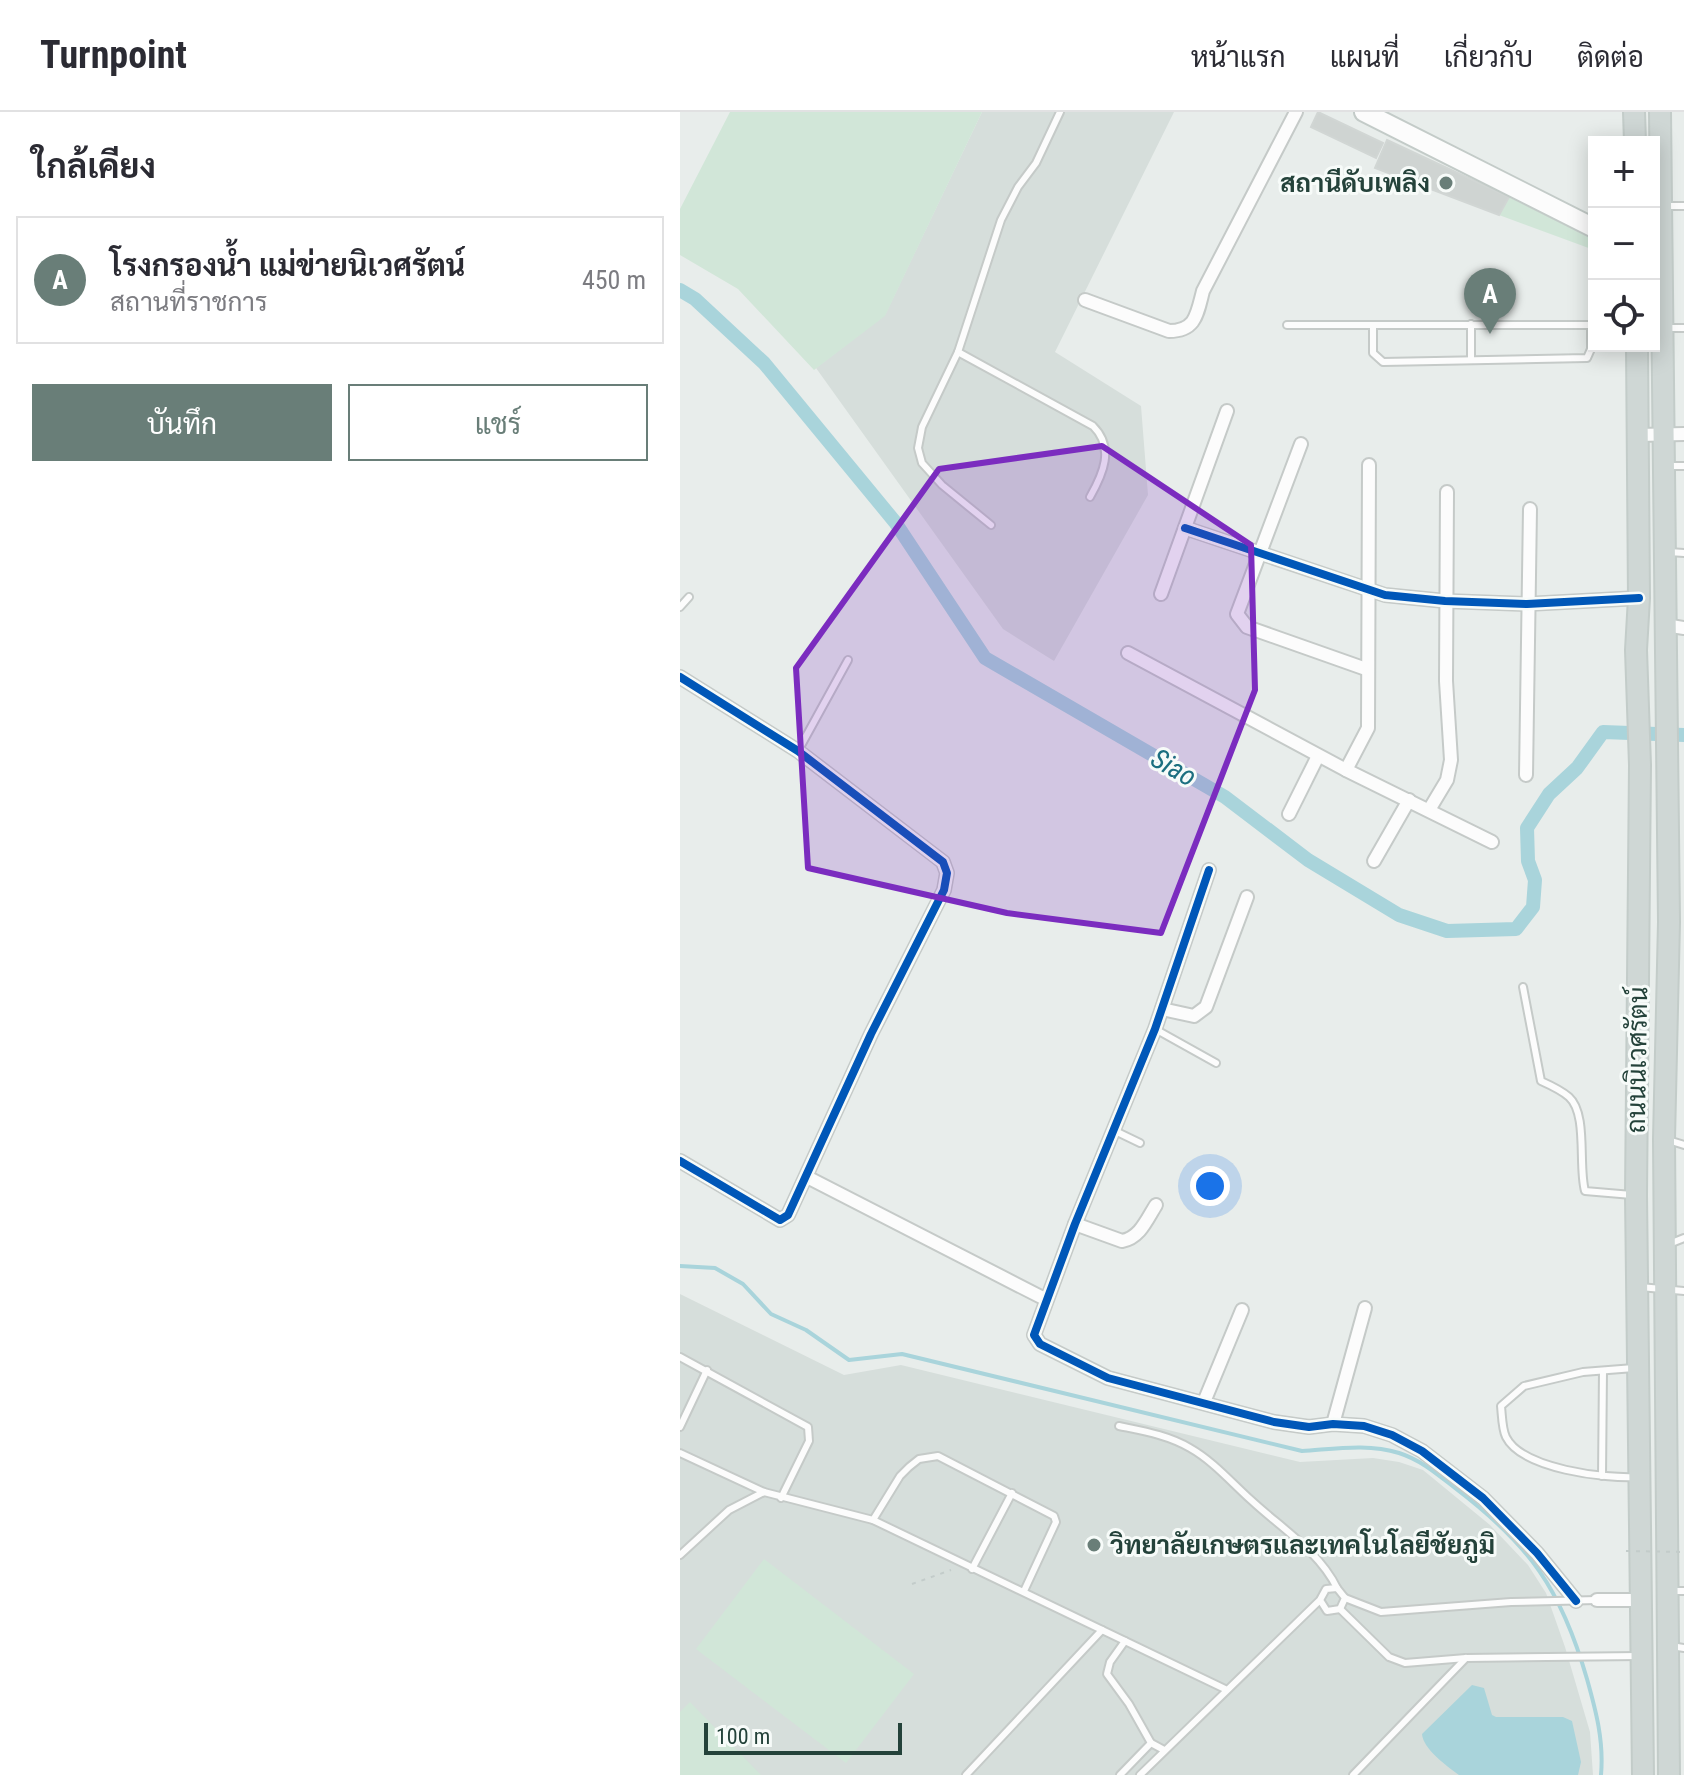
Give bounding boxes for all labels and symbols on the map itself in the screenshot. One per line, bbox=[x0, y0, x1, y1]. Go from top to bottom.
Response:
place label: สถานีดับเพลิง bbox=[1280, 168, 1430, 198]
marker: สถานีดับเพลิง bbox=[1437, 174, 1455, 192]
pin: A bbox=[1464, 268, 1516, 334]
water label: Siao bbox=[1145, 741, 1202, 793]
street label: ถนนนิเวศรัตน์ bbox=[1619, 986, 1653, 1134]
your location bbox=[1190, 1166, 1230, 1206]
place label: วิทยาลัยเกษตรและเทคโนโลยีชัยภูมิ bbox=[1109, 1528, 1495, 1563]
marker: วิทยาลัยเกษตรและเทคโนโลยีชัยภูมิ bbox=[1085, 1536, 1103, 1554]
scale bar bbox=[704, 1719, 902, 1755]

